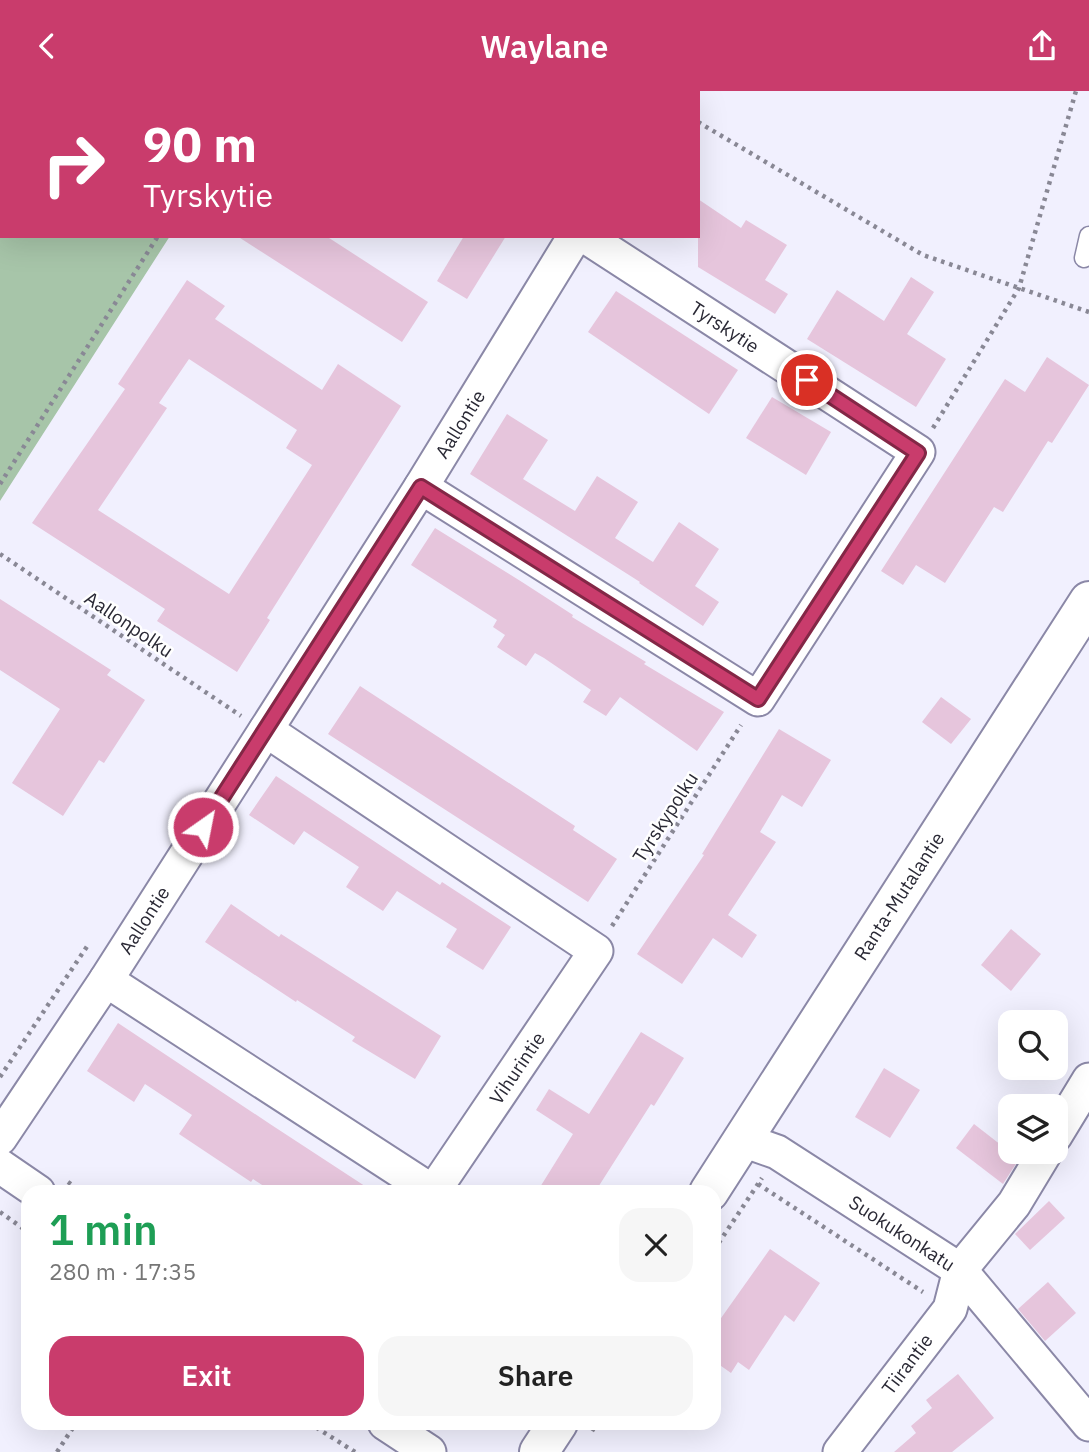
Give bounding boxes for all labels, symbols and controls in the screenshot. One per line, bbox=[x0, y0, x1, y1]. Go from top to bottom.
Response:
text: Waylane bbox=[481, 25, 608, 67]
icon: back bbox=[28, 27, 66, 65]
icon: share bbox=[1023, 27, 1061, 65]
text: 90 m bbox=[143, 112, 257, 175]
icon: right bbox=[28, 119, 119, 210]
text: Tyrskytie bbox=[143, 174, 273, 216]
street label: Tyrskytie bbox=[686, 296, 764, 358]
pin bbox=[777, 350, 837, 410]
icon: arrive bbox=[788, 361, 826, 399]
street label: Aallontie bbox=[430, 385, 490, 463]
street label: Aallonpolku bbox=[80, 586, 178, 662]
street label: Tyrskypolku bbox=[627, 767, 703, 867]
position arrow bbox=[166, 790, 240, 864]
street label: Ranta-Mutalantie bbox=[849, 827, 949, 965]
street label: Aallontie bbox=[113, 882, 175, 958]
map controls bbox=[998, 1010, 1068, 1164]
button: search bbox=[998, 1010, 1068, 1080]
street label: Vihurintie bbox=[484, 1027, 550, 1109]
button: layers bbox=[998, 1094, 1068, 1164]
street label: Suokukonkatu bbox=[844, 1190, 960, 1276]
text: 1 min bbox=[49, 1202, 158, 1257]
button: close bbox=[619, 1208, 693, 1282]
text: 280 m · 17:35 bbox=[49, 1256, 196, 1286]
street label: Tiirantie bbox=[876, 1329, 938, 1399]
button: Exit bbox=[49, 1336, 364, 1416]
button: Share bbox=[378, 1336, 693, 1416]

